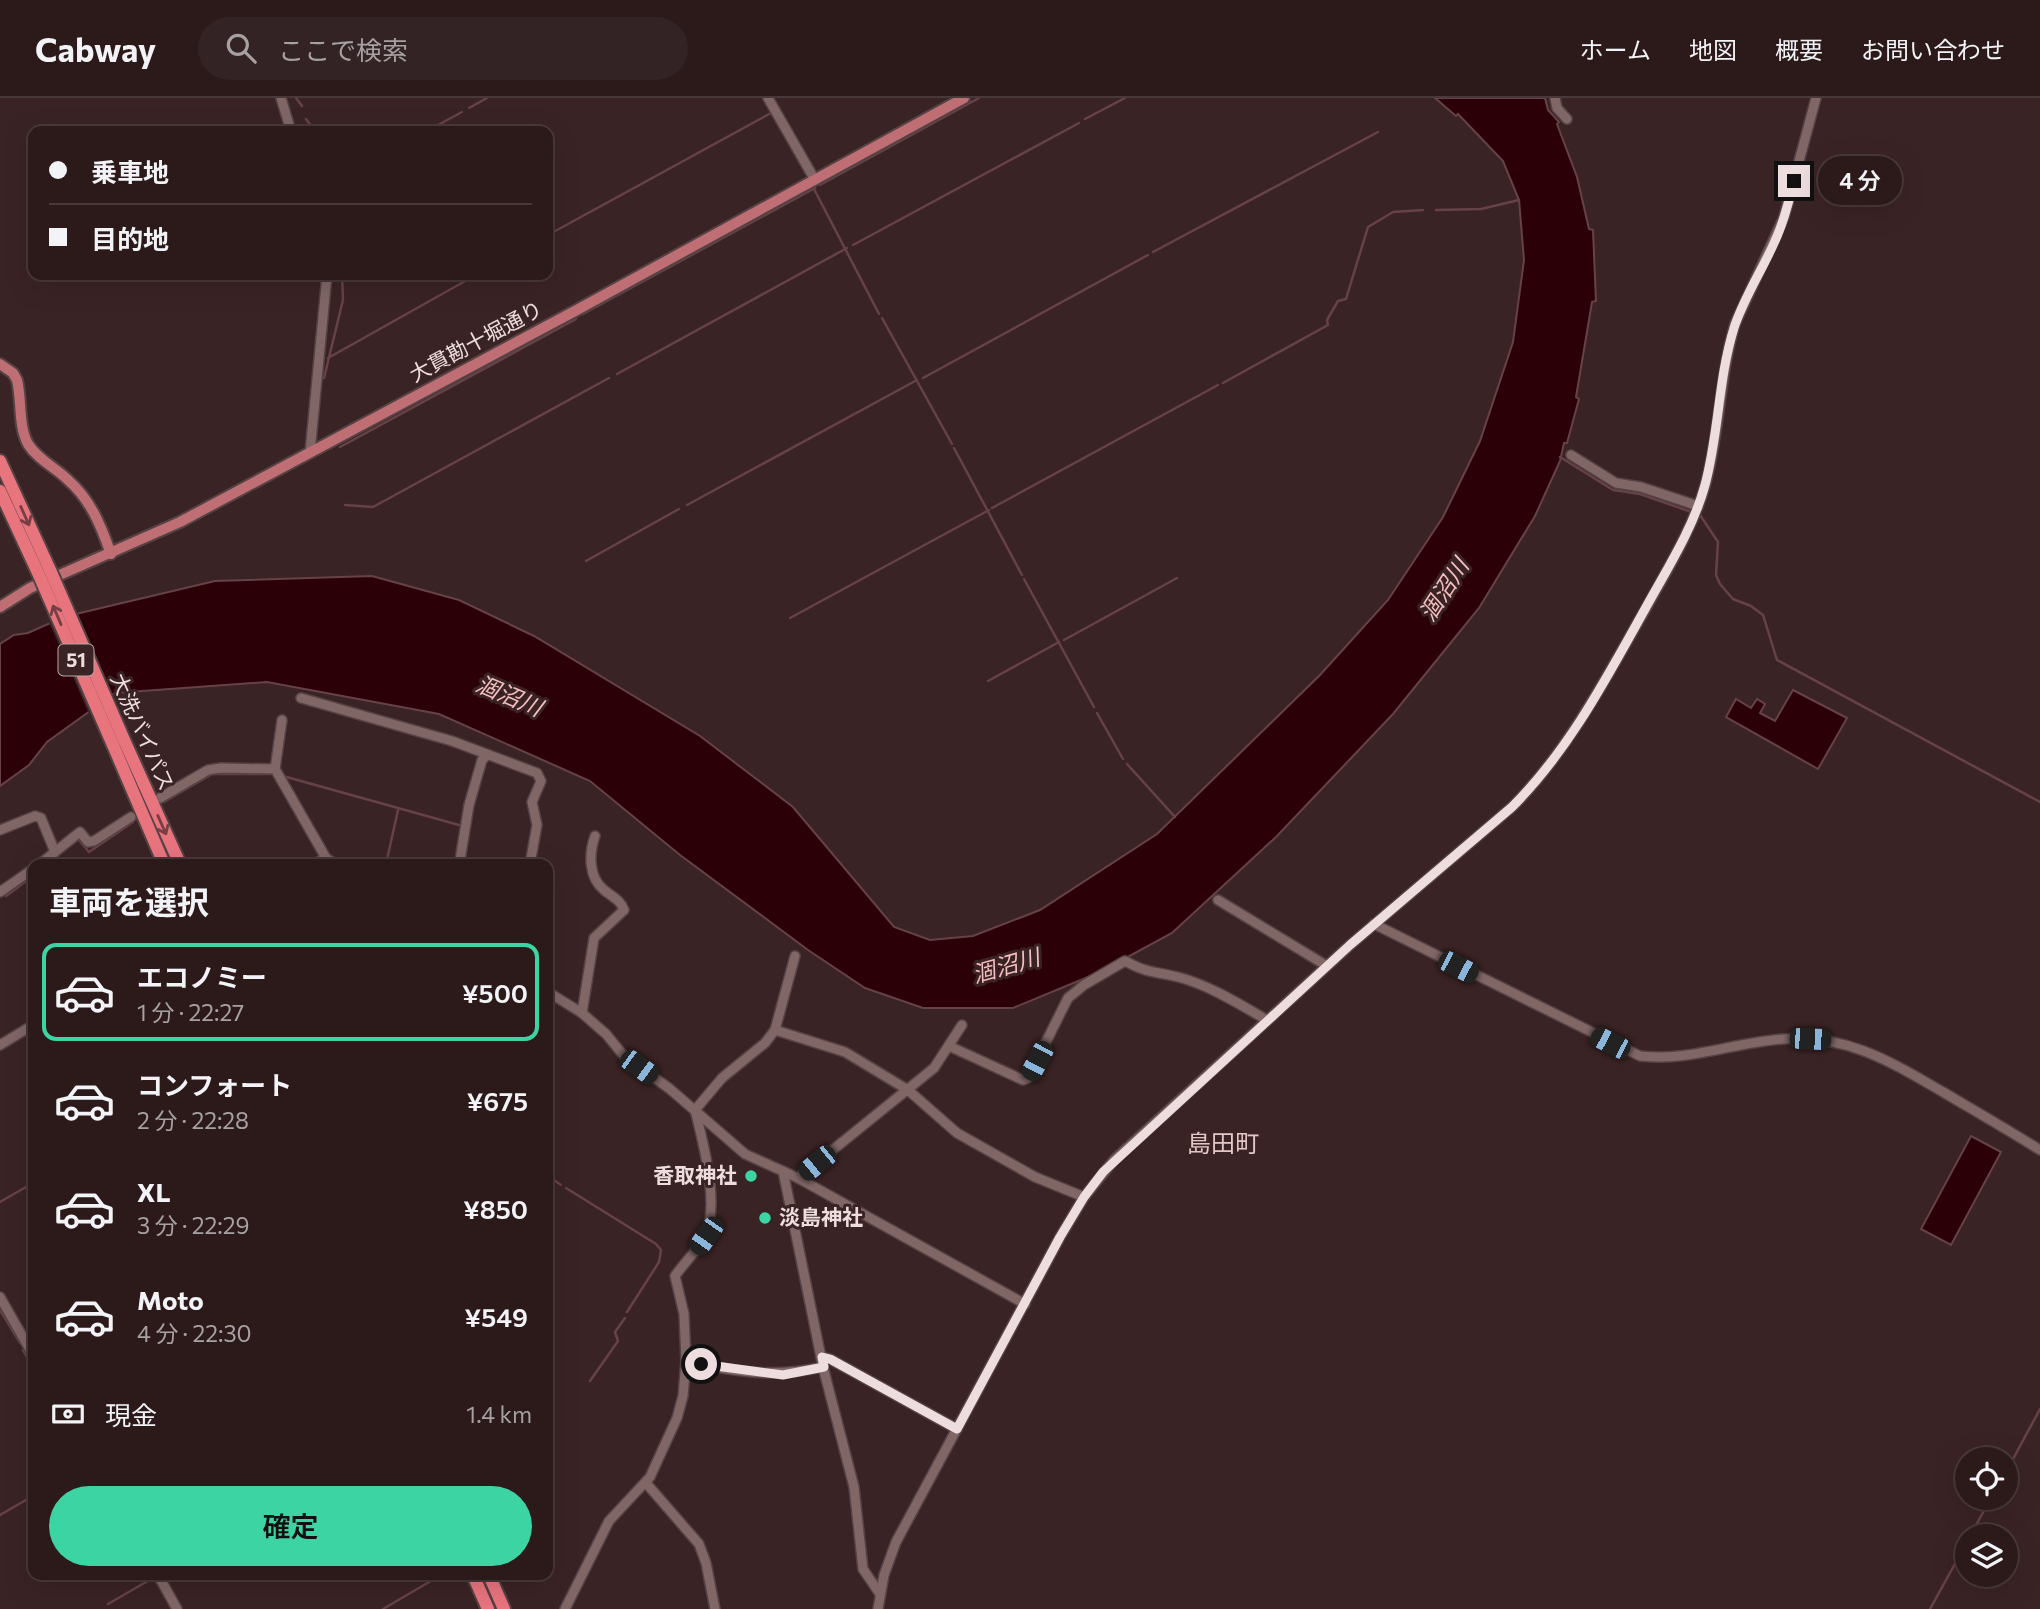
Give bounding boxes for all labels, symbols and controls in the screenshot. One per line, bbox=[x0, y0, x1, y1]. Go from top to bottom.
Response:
search box bbox=[198, 17, 688, 80]
text: Cabway bbox=[35, 28, 156, 69]
icon: search bbox=[222, 29, 260, 67]
text: ここで検索 bbox=[278, 34, 408, 65]
text: ホーム bbox=[1580, 35, 1651, 64]
text: 地図 bbox=[1689, 35, 1737, 64]
text: 概要 bbox=[1775, 35, 1823, 64]
text: お問い合わせ bbox=[1861, 35, 2005, 64]
text: 乗車地 bbox=[91, 156, 169, 187]
callout: 4 分 bbox=[1818, 156, 1902, 206]
route end bbox=[1778, 165, 1810, 197]
text: 4 分 bbox=[1839, 166, 1881, 194]
text: 目的地 bbox=[91, 223, 169, 254]
street label: 大貫勘十堀通り bbox=[405, 295, 546, 386]
one-way arrow bbox=[19, 504, 32, 526]
water label: 涸沼川 bbox=[1413, 550, 1475, 626]
one-way arrow bbox=[49, 605, 62, 626]
road number: 51 bbox=[58, 645, 94, 676]
street label: 大洗バイパス bbox=[106, 669, 180, 794]
water label: 涸沼川 bbox=[472, 669, 549, 723]
one-way arrow bbox=[156, 813, 169, 835]
text: 車両を選択 bbox=[49, 881, 209, 921]
water label: 涸沼川 bbox=[969, 941, 1046, 988]
car bbox=[1435, 948, 1482, 986]
icon: car bbox=[53, 961, 116, 1024]
text: エコノミー bbox=[137, 961, 267, 992]
text: ¥500 bbox=[462, 977, 528, 1008]
text: 1 分 · 22:27 bbox=[137, 998, 244, 1026]
car bbox=[1587, 1024, 1634, 1062]
car bbox=[1789, 1028, 1832, 1050]
car bbox=[1018, 1038, 1057, 1084]
car bbox=[616, 1046, 663, 1088]
icon: car bbox=[53, 1069, 116, 1132]
text: コンフォート bbox=[137, 1069, 292, 1100]
text: ¥675 bbox=[467, 1085, 528, 1116]
text: 2 分 · 22:28 bbox=[137, 1106, 249, 1134]
district label: 島田町 bbox=[1187, 1128, 1259, 1157]
car bbox=[795, 1142, 840, 1184]
place label: 香取神社 bbox=[653, 1162, 737, 1187]
marker: 香取神社 bbox=[743, 1168, 759, 1184]
text: XL bbox=[137, 1176, 171, 1207]
icon: car bbox=[53, 1177, 116, 1240]
text: ¥850 bbox=[463, 1193, 528, 1224]
place label: 淡島神社 bbox=[779, 1204, 863, 1229]
marker: 淡島神社 bbox=[757, 1210, 773, 1226]
text: 3 分 · 22:29 bbox=[137, 1211, 249, 1239]
car bbox=[686, 1213, 727, 1259]
text: Moto bbox=[137, 1284, 204, 1315]
icon: car bbox=[53, 1285, 116, 1348]
text: ¥549 bbox=[464, 1301, 528, 1332]
text: 4 分 · 22:30 bbox=[137, 1319, 252, 1347]
route start bbox=[685, 1348, 717, 1380]
icon: cash bbox=[49, 1395, 87, 1433]
text: 現金 bbox=[105, 1399, 157, 1430]
text: 1.4 km bbox=[466, 1400, 532, 1428]
map controls bbox=[1955, 1447, 2018, 1587]
button: locate bbox=[1955, 1447, 2018, 1510]
button: 確定 bbox=[49, 1486, 532, 1566]
button: layers bbox=[1955, 1524, 2018, 1587]

